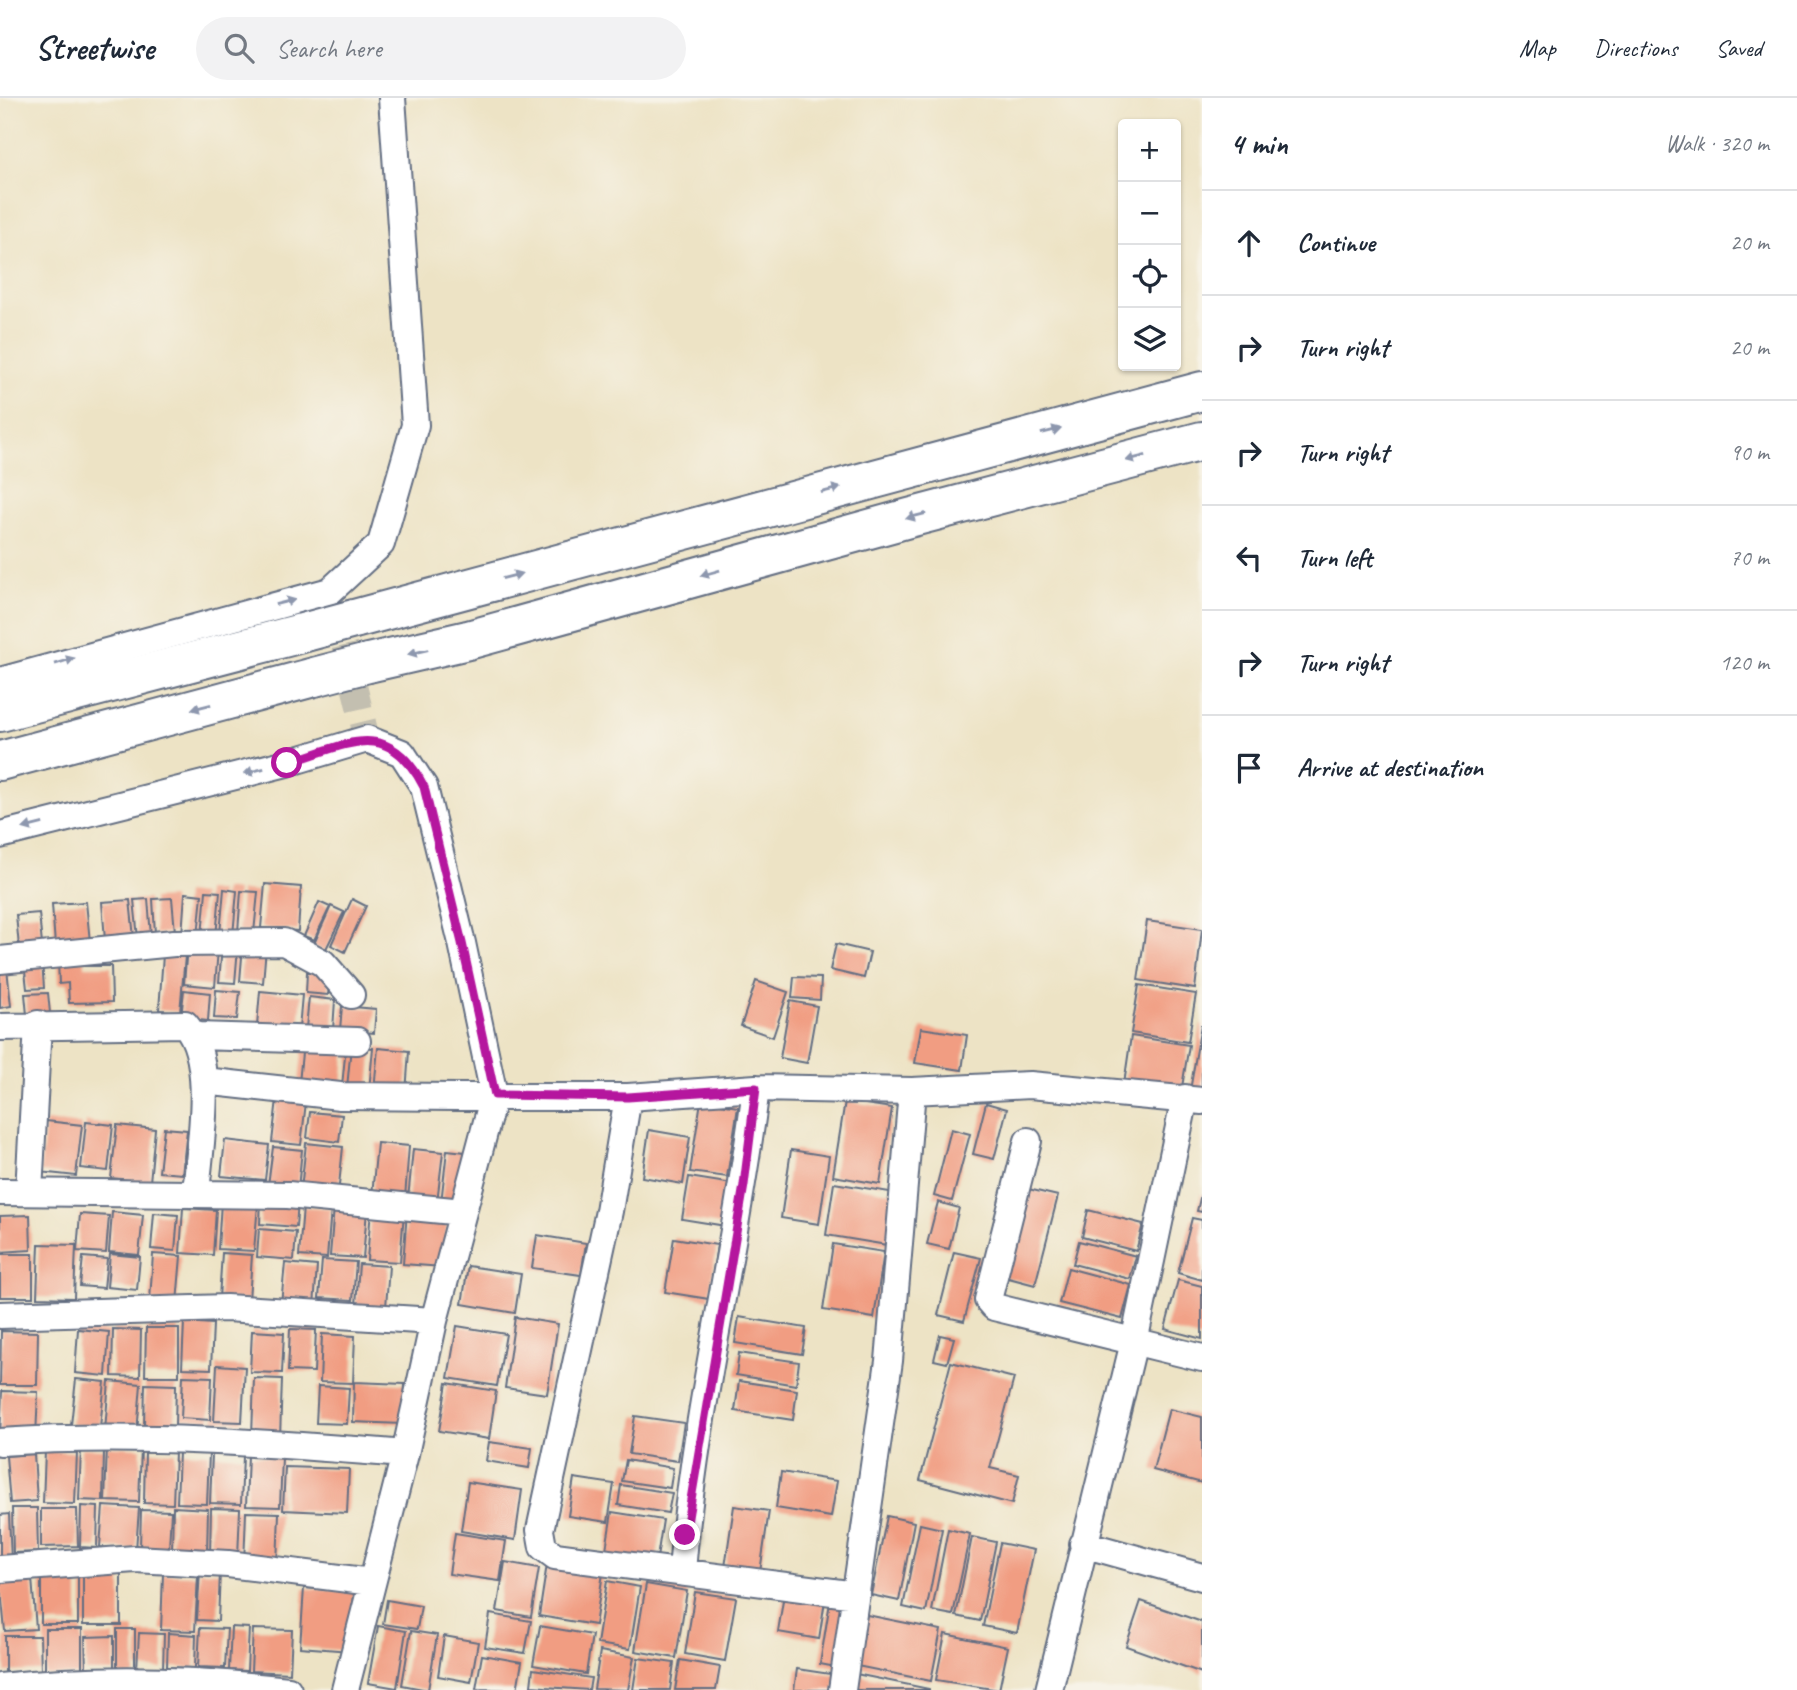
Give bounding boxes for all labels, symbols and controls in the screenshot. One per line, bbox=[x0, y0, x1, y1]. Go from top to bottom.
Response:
search box bbox=[196, 17, 686, 80]
text: Streetwise bbox=[35, 27, 154, 69]
icon: search bbox=[220, 29, 258, 67]
text: Search here bbox=[276, 32, 382, 65]
text: Map bbox=[1519, 33, 1556, 63]
text: Directions bbox=[1594, 33, 1677, 63]
text: Saved bbox=[1715, 33, 1762, 63]
map controls bbox=[1118, 119, 1181, 371]
button: + bbox=[1118, 119, 1181, 182]
text: 4 min bbox=[1230, 125, 1287, 163]
text: Walk · 320 m bbox=[1665, 129, 1769, 158]
button: − bbox=[1118, 182, 1181, 245]
icon: ahead bbox=[1230, 224, 1268, 262]
text: Continue bbox=[1297, 226, 1375, 259]
text: 20 m bbox=[1730, 228, 1769, 257]
button: locate bbox=[1118, 245, 1181, 308]
button: layers bbox=[1118, 308, 1181, 371]
icon: right bbox=[1230, 329, 1268, 367]
text: Turn right bbox=[1297, 331, 1388, 364]
text: 20 m bbox=[1730, 333, 1769, 362]
one-way arrow bbox=[1041, 426, 1062, 436]
icon: right bbox=[1230, 434, 1268, 472]
text: Turn right bbox=[1297, 436, 1388, 469]
text: 90 m bbox=[1730, 438, 1769, 467]
one-way arrow bbox=[1125, 453, 1147, 464]
one-way arrow bbox=[820, 484, 842, 495]
one-way arrow bbox=[905, 511, 927, 522]
icon: left bbox=[1230, 539, 1268, 577]
text: Turn left bbox=[1297, 541, 1372, 574]
text: 70 m bbox=[1730, 543, 1769, 572]
one-way arrow bbox=[699, 568, 721, 579]
one-way arrow bbox=[502, 571, 523, 581]
one-way arrow bbox=[275, 597, 296, 607]
icon: right bbox=[1230, 644, 1268, 682]
text: Turn right bbox=[1297, 646, 1388, 679]
one-way arrow bbox=[407, 647, 429, 658]
text: 120 m bbox=[1720, 648, 1769, 677]
one-way arrow bbox=[55, 656, 76, 666]
one-way arrow bbox=[190, 702, 212, 713]
route start bbox=[271, 747, 302, 778]
icon: arrive bbox=[1230, 749, 1268, 787]
text: Arrive at destination bbox=[1297, 751, 1483, 784]
one-way arrow bbox=[243, 766, 265, 777]
one-way arrow bbox=[22, 821, 44, 832]
route end bbox=[669, 1519, 700, 1550]

